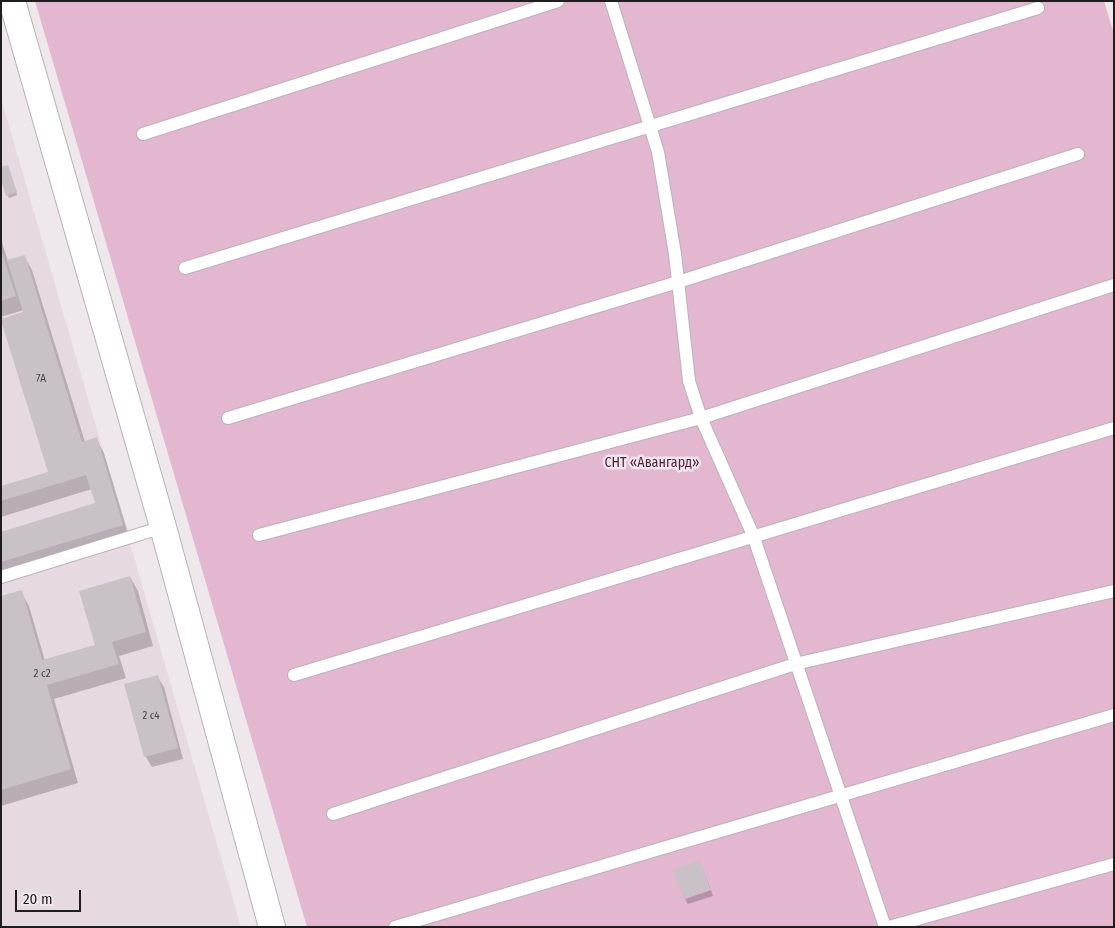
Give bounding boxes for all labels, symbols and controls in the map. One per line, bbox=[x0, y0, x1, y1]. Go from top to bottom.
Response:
house number: 7А bbox=[36, 372, 46, 386]
park label: СНТ «Авангард» bbox=[604, 455, 700, 471]
house number: 2 с2 bbox=[34, 667, 50, 681]
house number: 2 с4 bbox=[142, 709, 160, 723]
scale bar bbox=[18, 880, 84, 912]
text: 20 m bbox=[23, 890, 53, 908]

